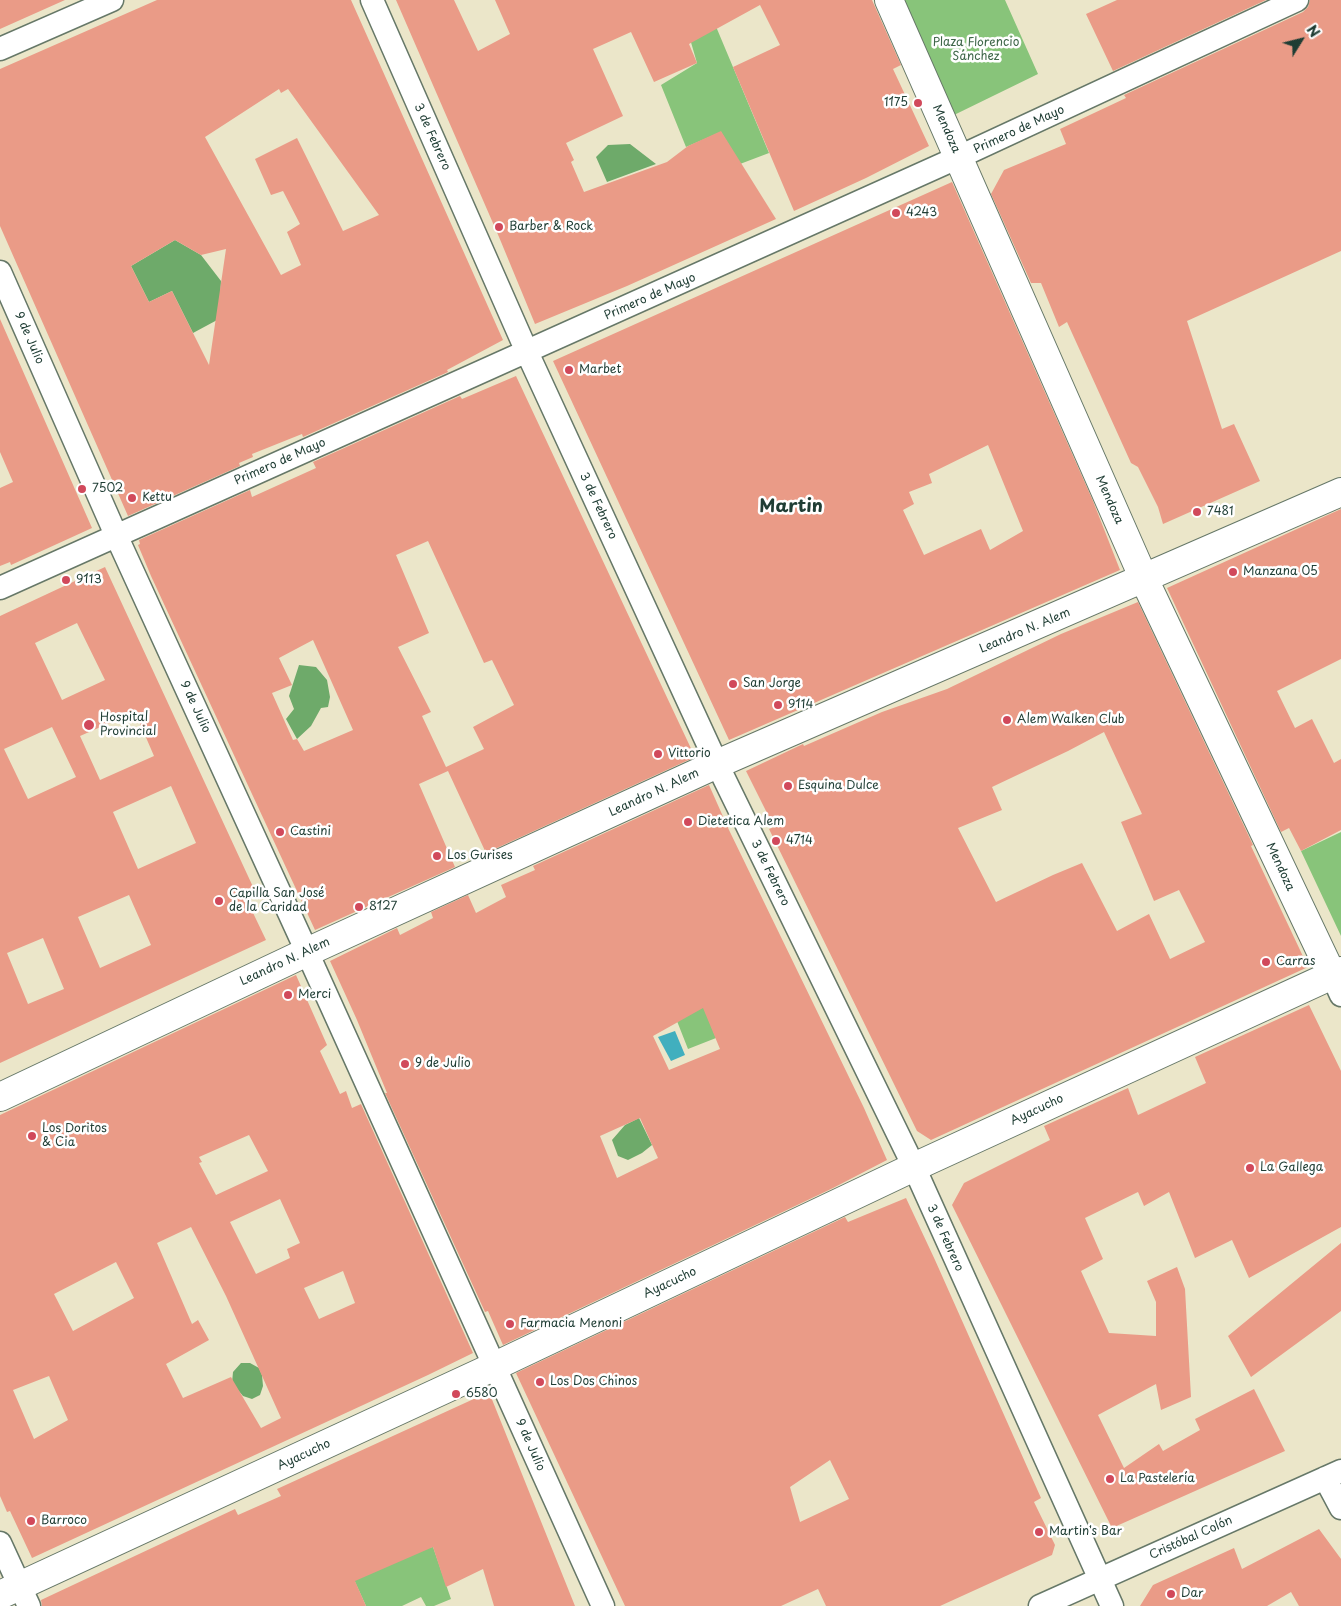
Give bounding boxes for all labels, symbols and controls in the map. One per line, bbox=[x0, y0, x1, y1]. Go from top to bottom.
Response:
north arrow bbox=[1276, 15, 1326, 65]
text: N bbox=[1302, 20, 1325, 42]
park label: Plaza Florencio Sánchez bbox=[933, 36, 1019, 64]
place label: 1175 bbox=[884, 96, 908, 110]
marker: 1175 bbox=[912, 97, 924, 109]
street label: 3 de Febrero bbox=[411, 101, 453, 173]
street label: Mendoza bbox=[929, 102, 963, 156]
street label: Primero de Mayo bbox=[971, 103, 1067, 157]
place label: 4243 bbox=[906, 206, 937, 220]
marker: 4243 bbox=[890, 207, 902, 219]
place label: Barber & Rock bbox=[509, 220, 593, 234]
marker: Barber & Rock bbox=[493, 221, 505, 233]
street label: Primero de Mayo bbox=[602, 270, 698, 324]
street label: 9 de Julio bbox=[11, 310, 47, 366]
place label: Marbet bbox=[579, 363, 621, 377]
marker: Marbet bbox=[563, 364, 575, 376]
street label: Primero de Mayo bbox=[232, 435, 328, 489]
street label: 3 de Febrero bbox=[576, 470, 620, 542]
street label: Mendoza bbox=[1092, 473, 1126, 527]
place label: 7502 bbox=[92, 482, 123, 496]
marker: 7502 bbox=[76, 483, 88, 495]
place label: Kettu bbox=[142, 491, 172, 505]
marker: Kettu bbox=[126, 492, 138, 504]
district label: Martin bbox=[759, 496, 823, 518]
place label: 7481 bbox=[1207, 505, 1233, 519]
marker: 7481 bbox=[1191, 506, 1203, 518]
place label: Manzana 05 bbox=[1243, 565, 1318, 579]
marker: Manzana 05 bbox=[1227, 566, 1239, 578]
place label: 9113 bbox=[76, 573, 102, 587]
marker: 9113 bbox=[60, 574, 72, 586]
street label: Leandro N. Alem bbox=[977, 605, 1073, 657]
place label: San Jorge bbox=[743, 677, 801, 691]
marker: San Jorge bbox=[727, 678, 739, 690]
street label: 9 de Julio bbox=[177, 679, 213, 735]
place label: 9114 bbox=[788, 698, 813, 712]
marker: 9114 bbox=[772, 699, 784, 711]
place label: Hospital Provincial bbox=[100, 711, 156, 739]
place label: Alem Walken Club bbox=[1017, 713, 1124, 727]
marker: Alem Walken Club bbox=[1001, 714, 1013, 726]
marker: Hospital Provincial bbox=[82, 718, 96, 732]
place label: Vittorio bbox=[668, 747, 711, 761]
marker: Vittorio bbox=[652, 748, 664, 760]
street label: Leandro N. Alem bbox=[607, 766, 701, 820]
place label: Esquina Dulce bbox=[798, 779, 879, 793]
marker: Esquina Dulce bbox=[782, 780, 794, 792]
place label: Dietetica Alem bbox=[698, 815, 784, 829]
marker: Dietetica Alem bbox=[682, 816, 694, 828]
place label: Castini bbox=[290, 825, 331, 839]
marker: Castini bbox=[274, 826, 286, 838]
place label: 4714 bbox=[786, 834, 813, 848]
marker: 4714 bbox=[770, 835, 782, 847]
street label: 3 de Febrero bbox=[748, 838, 792, 908]
street label: Mendoza bbox=[1263, 841, 1297, 893]
place label: Los Gurises bbox=[447, 849, 513, 863]
marker: Los Gurises bbox=[431, 850, 443, 862]
place label: Capilla San José de la Caridad bbox=[229, 887, 324, 915]
marker: Capilla San José de la Caridad bbox=[213, 895, 225, 907]
place label: 8127 bbox=[369, 900, 397, 914]
marker: 8127 bbox=[353, 901, 365, 913]
street label: Leandro N. Alem bbox=[238, 935, 332, 989]
place label: Carras bbox=[1276, 955, 1315, 969]
marker: Carras bbox=[1260, 956, 1272, 968]
place label: Merci bbox=[298, 988, 331, 1002]
marker: Merci bbox=[282, 989, 294, 1001]
place label: 9 de Julio bbox=[415, 1057, 471, 1071]
marker: 9 de Julio bbox=[399, 1058, 411, 1070]
street label: Ayacucho bbox=[1008, 1091, 1066, 1129]
place label: Los Doritos & Cia bbox=[42, 1122, 107, 1150]
marker: Los Doritos & Cia bbox=[26, 1130, 38, 1142]
place label: La Gallega bbox=[1260, 1161, 1323, 1175]
marker: La Gallega bbox=[1244, 1162, 1256, 1174]
street label: 3 de Febrero bbox=[924, 1202, 966, 1274]
street label: Ayacucho bbox=[641, 1264, 699, 1302]
place label: Farmacia Menoni bbox=[520, 1317, 622, 1331]
marker: Farmacia Menoni bbox=[504, 1318, 516, 1330]
place label: Los Dos Chinos bbox=[550, 1375, 637, 1389]
marker: Los Dos Chinos bbox=[534, 1376, 546, 1388]
place label: 6580 bbox=[466, 1387, 498, 1401]
marker: 6580 bbox=[450, 1388, 462, 1400]
street label: 9 de Julio bbox=[512, 1417, 548, 1473]
street label: Ayacucho bbox=[275, 1436, 333, 1474]
place label: La Pastelería bbox=[1120, 1472, 1195, 1486]
marker: La Pastelería bbox=[1104, 1473, 1116, 1485]
street label: Cristóbal Colón bbox=[1147, 1513, 1235, 1563]
place label: Barroco bbox=[41, 1514, 87, 1528]
marker: Barroco bbox=[25, 1515, 37, 1527]
place label: Martin's Bar bbox=[1049, 1525, 1122, 1539]
marker: Martin's Bar bbox=[1033, 1526, 1045, 1538]
place label: Dar bbox=[1181, 1587, 1203, 1601]
marker: Dar bbox=[1165, 1588, 1177, 1600]

